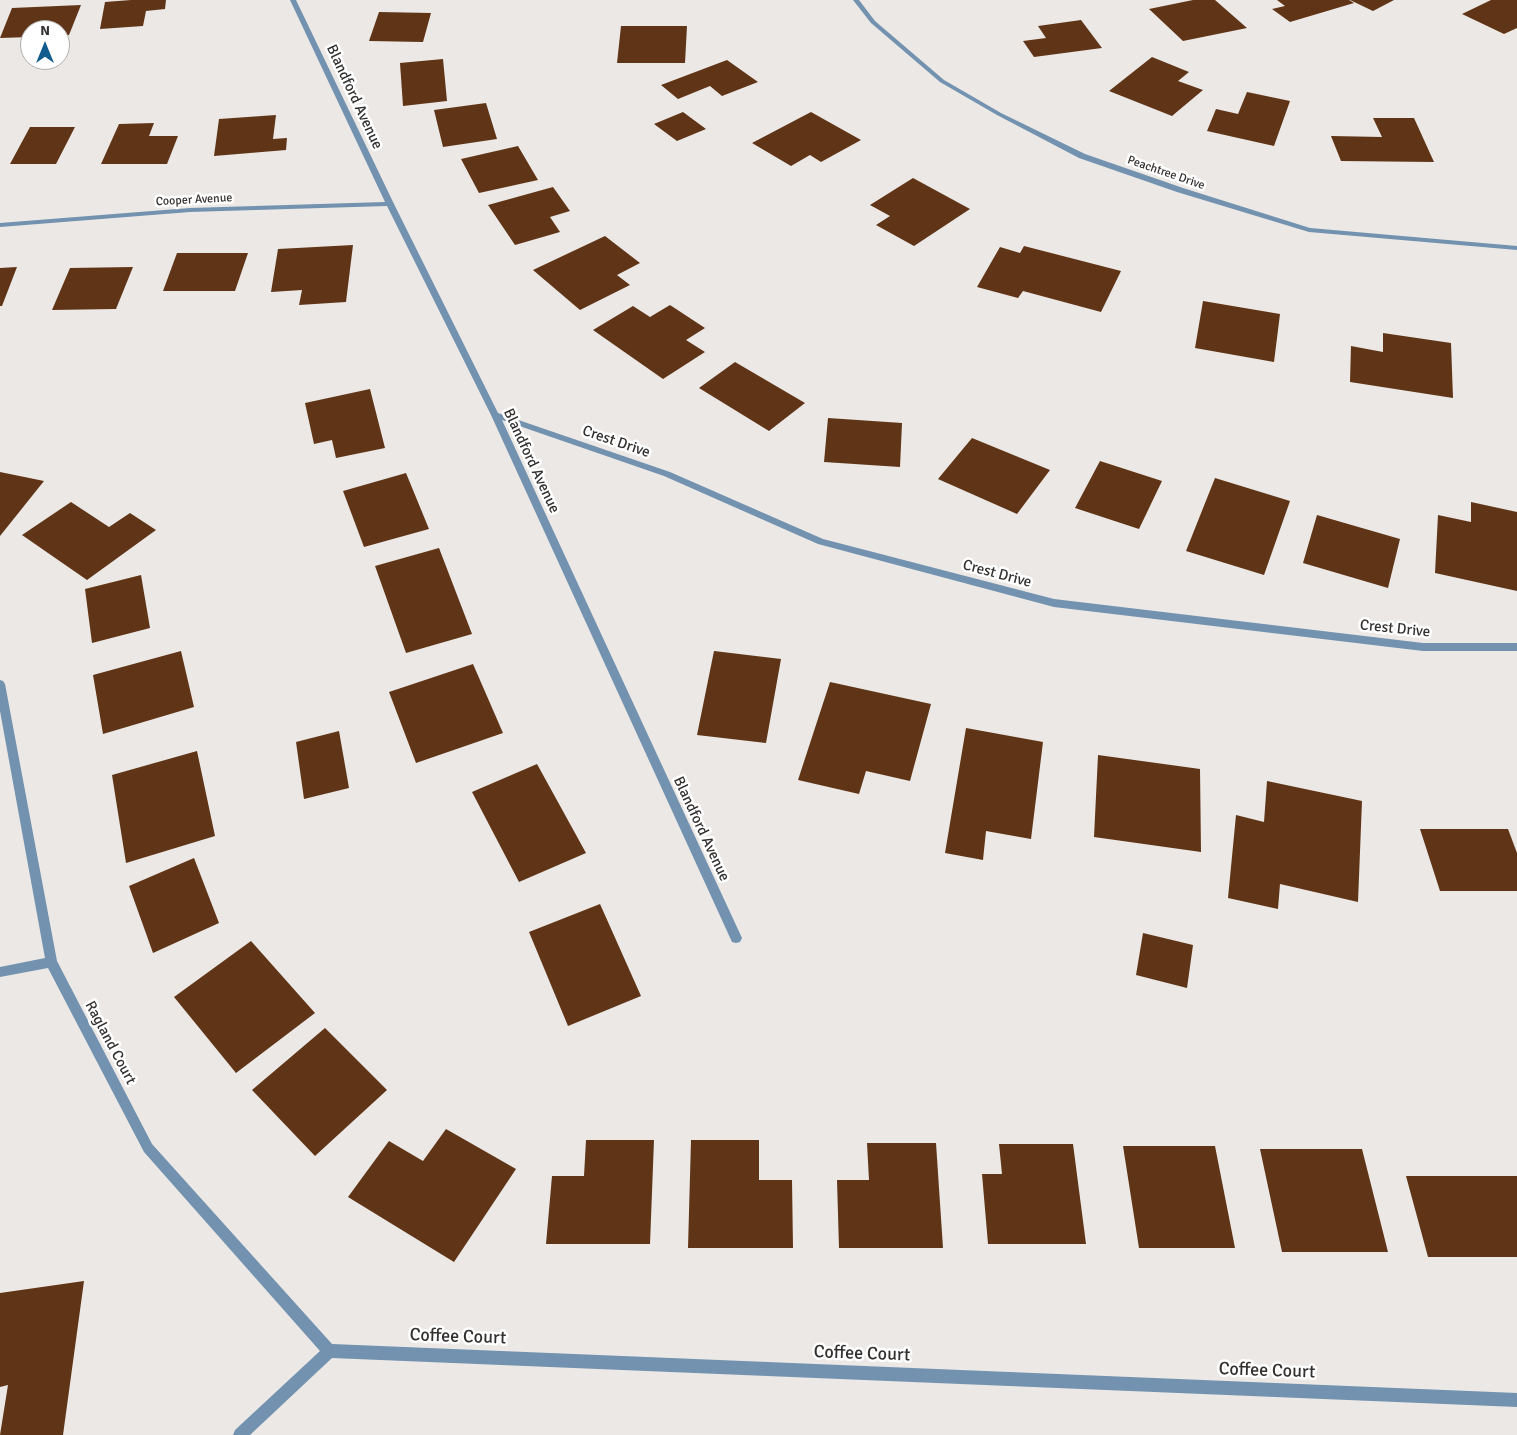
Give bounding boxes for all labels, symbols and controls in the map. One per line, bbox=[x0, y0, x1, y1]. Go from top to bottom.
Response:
north arrow bbox=[20, 20, 70, 70]
text: N bbox=[40, 22, 50, 39]
street label: Blandford Avenue bbox=[322, 42, 386, 152]
street label: Peachtree Drive bbox=[1126, 153, 1206, 193]
street label: Cooper Avenue bbox=[155, 191, 233, 209]
street label: Blandford Avenue bbox=[499, 406, 563, 516]
street label: Crest Drive bbox=[580, 422, 652, 462]
street label: Crest Drive bbox=[961, 556, 1033, 592]
street label: Crest Drive bbox=[1359, 616, 1431, 642]
street label: Blandford Avenue bbox=[669, 774, 733, 884]
street label: Ragland Court bbox=[80, 998, 140, 1088]
street label: Coffee Court bbox=[409, 1325, 507, 1349]
street label: Coffee Court bbox=[813, 1342, 911, 1366]
street label: Coffee Court bbox=[1218, 1359, 1316, 1383]

